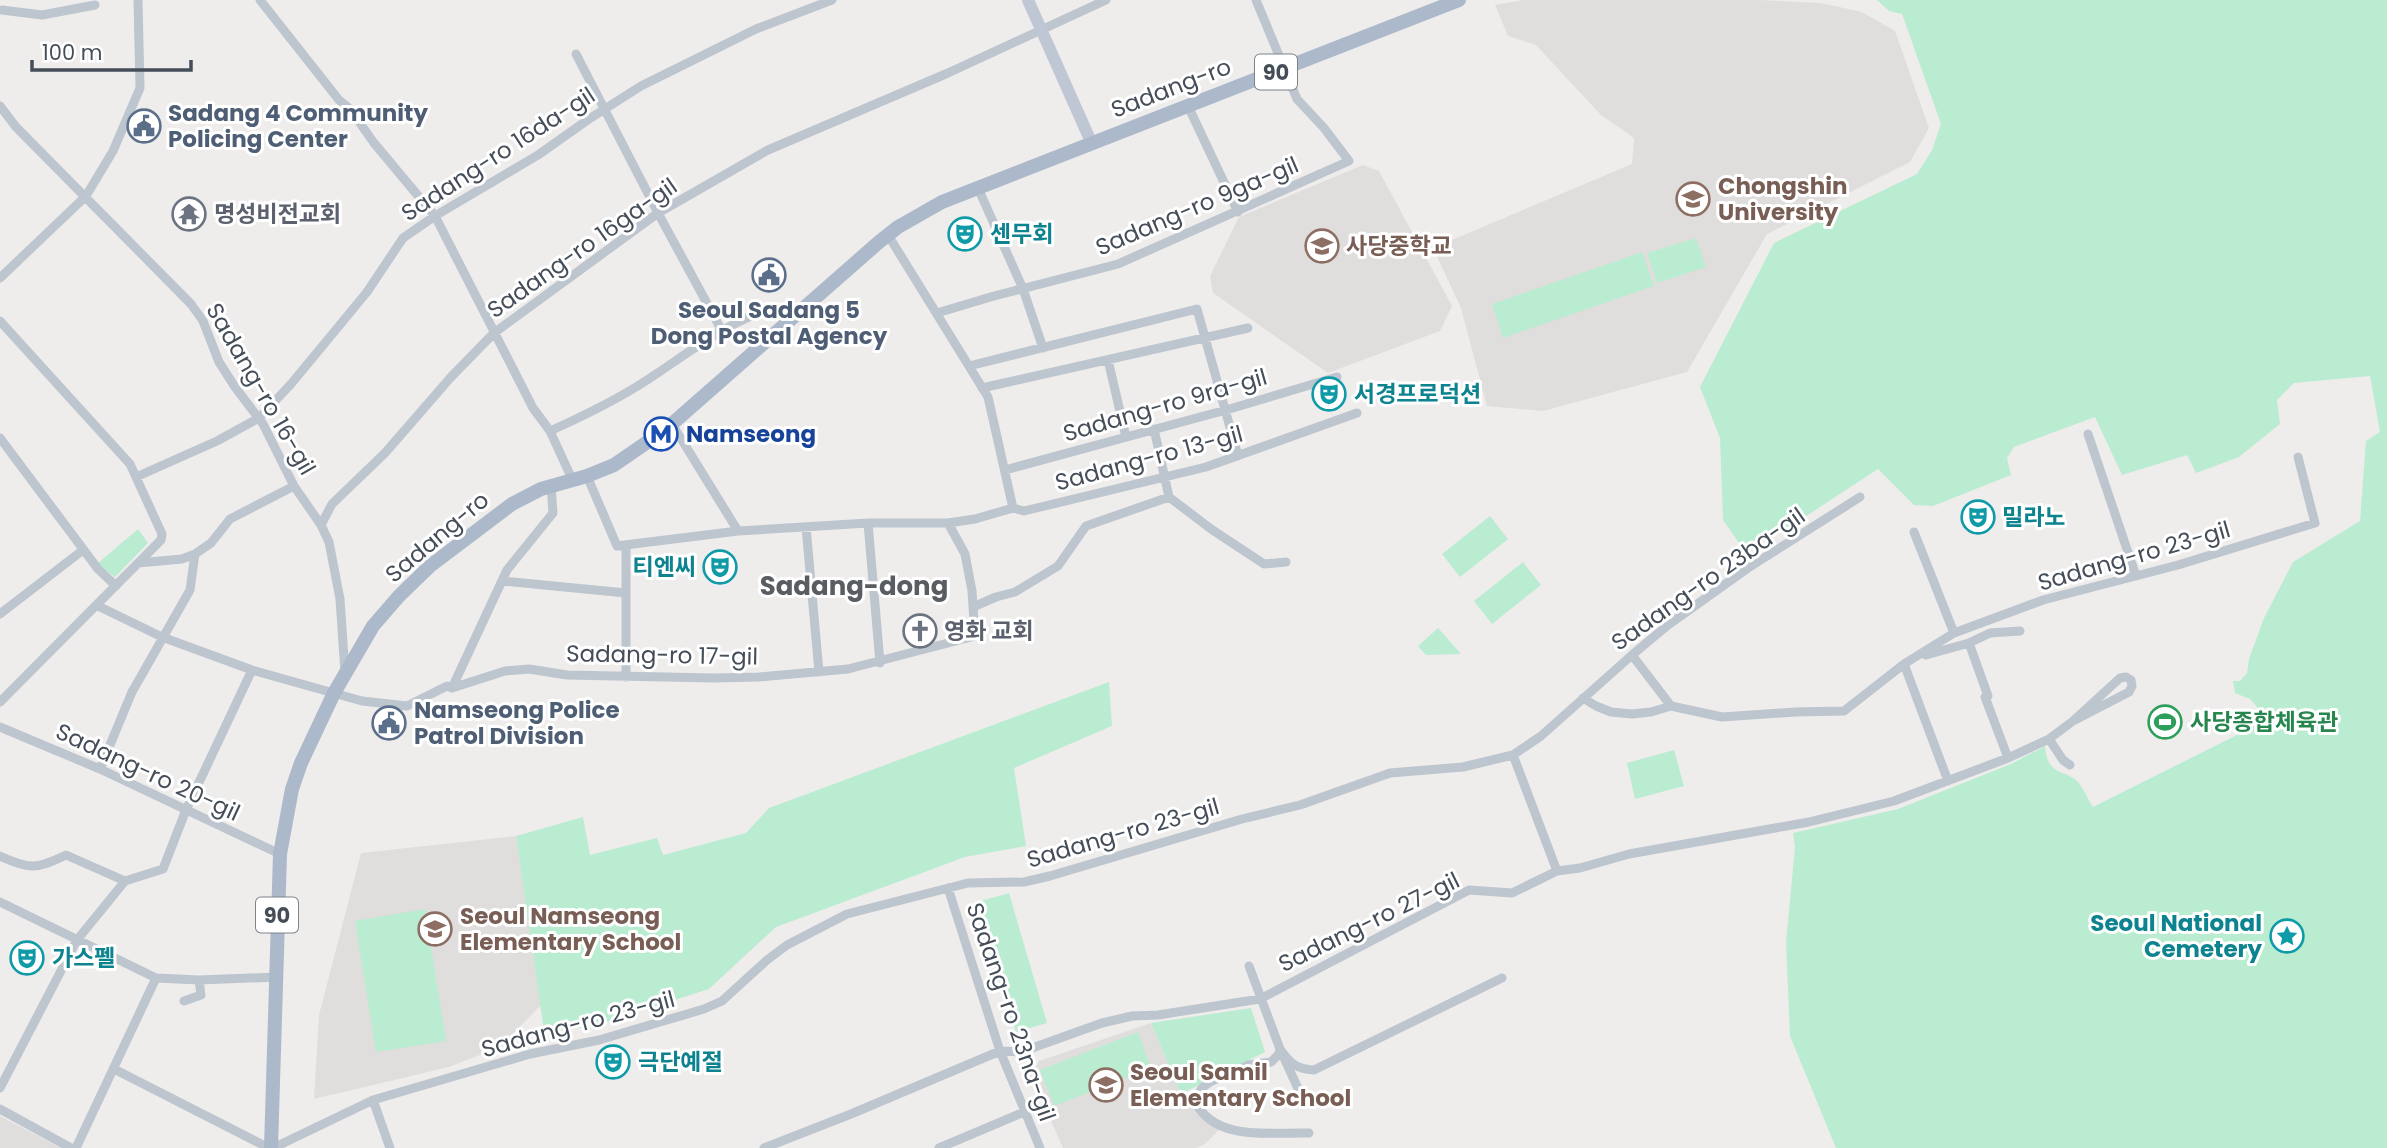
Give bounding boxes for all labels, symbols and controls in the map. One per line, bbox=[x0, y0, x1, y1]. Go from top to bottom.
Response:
scale bar bbox=[32, 28, 191, 72]
text: 100 m bbox=[42, 38, 102, 67]
street label: Sadang-ro bbox=[1106, 50, 1236, 126]
road number: 90 bbox=[1255, 55, 1297, 90]
street label: Sadang-ro 16da-gil bbox=[395, 79, 601, 229]
place label: Sadang 4 Community Policing Center bbox=[168, 97, 428, 155]
public building icon: Sadang 4 Community Policing Center bbox=[125, 107, 163, 145]
street label: Sadang-ro 9ga-gil bbox=[1091, 149, 1303, 263]
street label: Sadang-ro 16ga-gil bbox=[481, 170, 683, 326]
place label: Chongshin University bbox=[1718, 170, 1847, 228]
school or university icon: Chongshin University bbox=[1674, 180, 1712, 218]
temple icon: 명성비전교회 bbox=[170, 195, 208, 233]
place label: 명성비전교회 bbox=[214, 198, 341, 230]
theatre icon: 센무회 bbox=[946, 215, 984, 253]
place label: 센무회 bbox=[990, 218, 1053, 250]
school or university icon: 사당중학교 bbox=[1303, 227, 1341, 265]
place label: 사당중학교 bbox=[1346, 230, 1452, 262]
public building icon: Seoul Sadang 5 Dong Postal Agency bbox=[750, 256, 788, 294]
place label: Seoul Sadang 5 Dong Postal Agency bbox=[651, 294, 888, 352]
street label: Sadang-ro 16-gil bbox=[199, 297, 323, 481]
street label: Sadang-ro 9ra-gil bbox=[1059, 361, 1271, 449]
theatre icon: 서경프로덕션 bbox=[1310, 375, 1348, 413]
place label: 서경프로덕션 bbox=[1354, 378, 1481, 410]
metro station icon: Namseong bbox=[642, 415, 680, 453]
place label: Namseong bbox=[686, 418, 816, 450]
street label: Sadang-ro 13-gil bbox=[1052, 418, 1246, 498]
street label: Sadang-ro bbox=[378, 484, 496, 590]
theatre icon: 밀라노 bbox=[1959, 498, 1997, 536]
street label: Sadang-ro 23ba-gil bbox=[1605, 500, 1811, 658]
place label: 밀라노 bbox=[2002, 501, 2065, 533]
street label: Sadang-ro 23-gil bbox=[2034, 513, 2234, 599]
theatre icon: 티엔씨 bbox=[701, 548, 739, 586]
place label: 티엔씨 bbox=[633, 551, 696, 583]
district label: Sadang-dong bbox=[760, 568, 948, 604]
church icon: 영화 교회 bbox=[901, 612, 939, 650]
place label: 영화 교회 bbox=[944, 615, 1034, 647]
street label: Sadang-ro 17-gil bbox=[566, 637, 758, 673]
place label: Namseong Police Patrol Division bbox=[414, 694, 620, 752]
sports icon: 사당종합체육관 bbox=[2146, 703, 2184, 741]
public building icon: Namseong Police Patrol Division bbox=[370, 704, 408, 742]
place label: 사당종합체육관 bbox=[2190, 706, 2338, 738]
street label: Sadang-ro 20-gil bbox=[51, 715, 245, 829]
street label: Sadang-ro 23-gil bbox=[1023, 790, 1223, 876]
street label: Sadang-ro 27-gil bbox=[1273, 864, 1465, 980]
road number: 90 bbox=[256, 898, 298, 932]
street label: Sadang-ro 23na-gil bbox=[959, 898, 1063, 1126]
place label: Seoul Namseong Elementary School bbox=[460, 900, 681, 958]
place label: Seoul National Cemetery bbox=[2090, 907, 2262, 965]
school or university icon: Seoul Namseong Elementary School bbox=[416, 910, 454, 948]
place icon: Seoul National Cemetery bbox=[2268, 917, 2306, 955]
theatre icon: 가스펠 bbox=[8, 939, 46, 977]
place label: 가스펠 bbox=[52, 942, 115, 974]
street label: Sadang-ro 23-gil bbox=[478, 983, 678, 1065]
theatre icon: 극단예절 bbox=[594, 1043, 632, 1081]
place label: 극단예절 bbox=[638, 1046, 723, 1078]
place label: Seoul Samil Elementary School bbox=[1130, 1056, 1351, 1114]
school or university icon: Seoul Samil Elementary School bbox=[1087, 1066, 1125, 1104]

